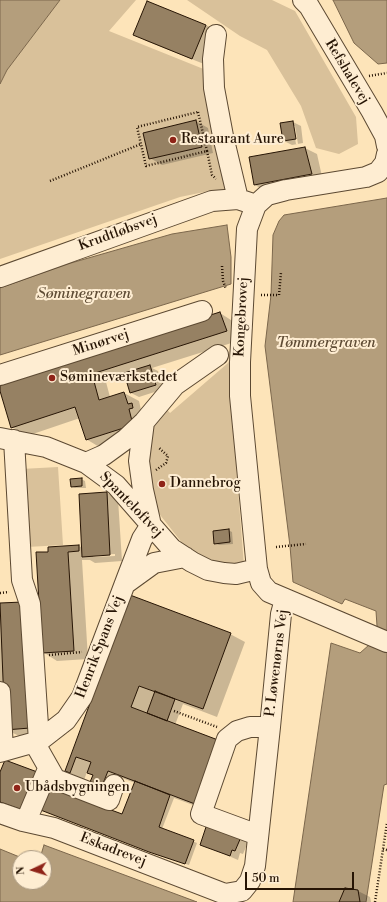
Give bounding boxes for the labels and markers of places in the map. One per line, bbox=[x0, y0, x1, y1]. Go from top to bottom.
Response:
place label: Restaurant Aure bbox=[181, 132, 284, 148]
marker: Restaurant Aure bbox=[168, 135, 178, 145]
place label: Sømineværkstedet bbox=[60, 370, 178, 386]
marker: Sømineværkstedet bbox=[47, 373, 57, 383]
place label: Dannebrog bbox=[170, 476, 241, 492]
marker: Dannebrog bbox=[157, 479, 167, 489]
place label: Ubådsbygningen bbox=[25, 780, 130, 796]
marker: Ubådsbygningen bbox=[12, 783, 22, 793]

